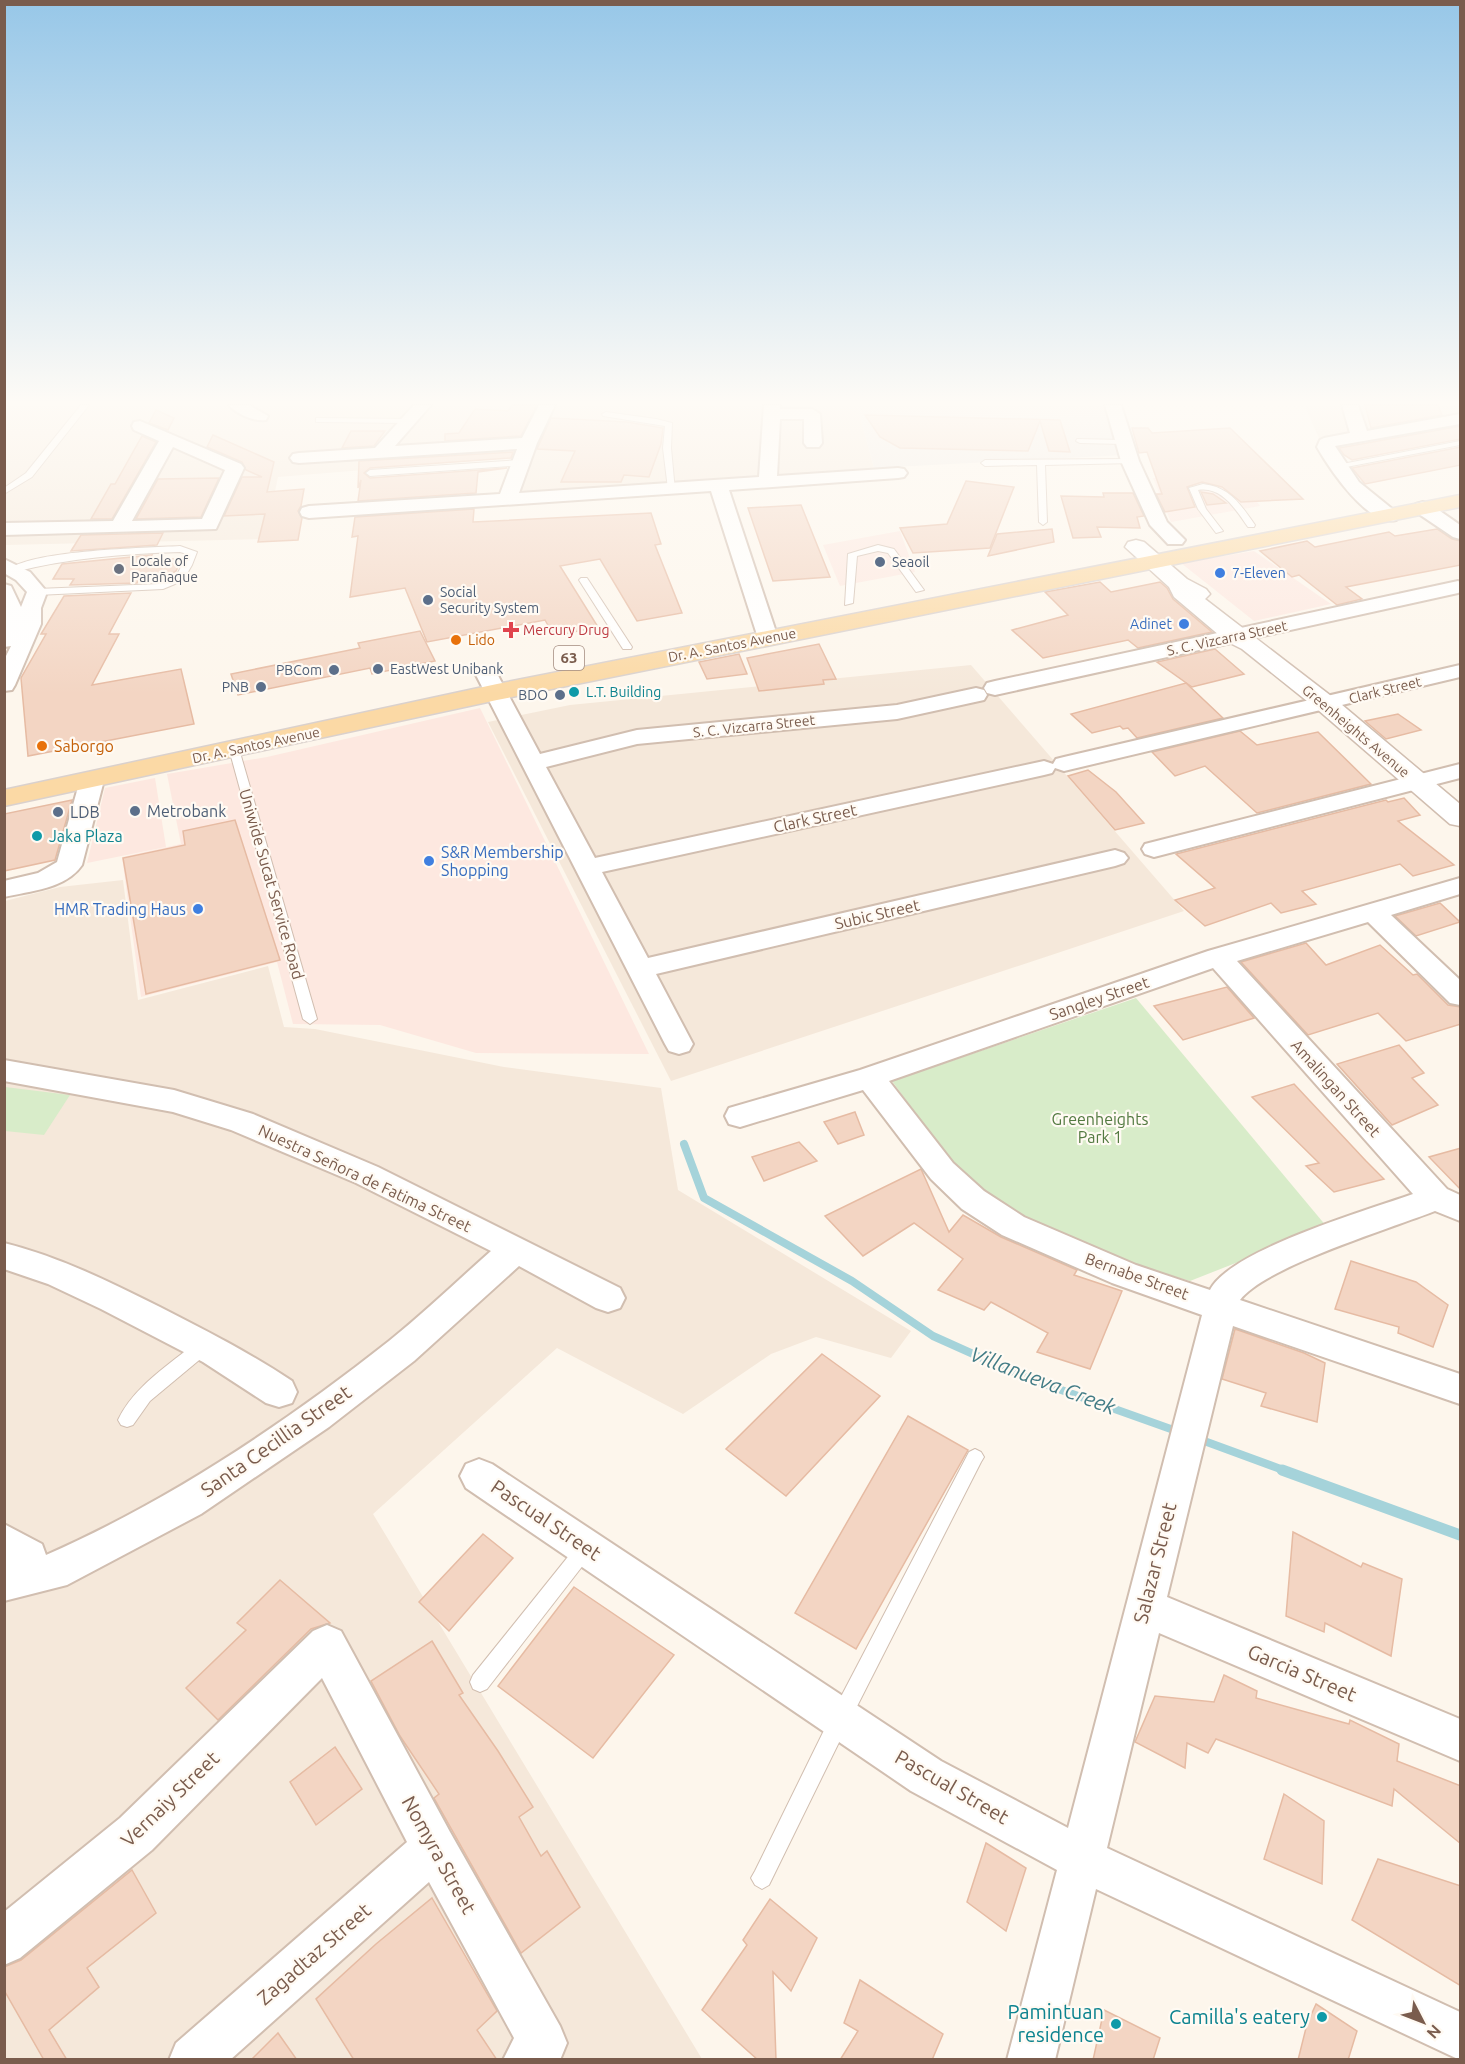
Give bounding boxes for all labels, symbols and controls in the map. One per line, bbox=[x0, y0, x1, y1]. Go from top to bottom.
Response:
place label: Locale of Parañaque bbox=[131, 553, 198, 585]
place label: Seaoil bbox=[892, 554, 930, 570]
marker: Seaoil bbox=[873, 555, 887, 569]
marker: Locale of Parañaque bbox=[112, 562, 126, 576]
place label: 7-Eleven bbox=[1232, 565, 1286, 581]
marker: 7-Eleven bbox=[1213, 566, 1227, 580]
place label: Social Security System bbox=[440, 584, 539, 616]
marker: Social Security System bbox=[421, 593, 435, 607]
place label: Adinet bbox=[1130, 616, 1172, 632]
street label: S. C. Vizcarra Street bbox=[1165, 617, 1289, 659]
marker: Adinet bbox=[1177, 617, 1191, 631]
place label: Mercury Drug bbox=[523, 622, 610, 638]
marker: Mercury Drug bbox=[504, 623, 518, 637]
street label: Dr. A. Santos Avenue bbox=[667, 625, 797, 665]
place label: Lido bbox=[468, 632, 495, 648]
marker: Lido bbox=[449, 633, 463, 647]
road number: 63 bbox=[554, 646, 584, 670]
place label: EastWest Unibank bbox=[390, 661, 503, 677]
place label: PBCom bbox=[276, 662, 322, 678]
marker: EastWest Unibank bbox=[371, 662, 385, 676]
marker: PBCom bbox=[327, 663, 341, 677]
street label: Clark Street bbox=[1347, 673, 1423, 707]
place label: PNB bbox=[222, 679, 249, 695]
marker: PNB bbox=[254, 680, 268, 694]
street label: Greenheights Avenue bbox=[1299, 681, 1413, 781]
place label: L.T. Building bbox=[586, 684, 661, 700]
marker: L.T. Building bbox=[567, 685, 581, 699]
place label: BDO bbox=[518, 687, 548, 703]
marker: BDO bbox=[553, 688, 567, 702]
street label: S. C. Vizcarra Street bbox=[692, 712, 816, 740]
street label: Dr. A. Santos Avenue bbox=[191, 724, 321, 766]
place label: Saborgo bbox=[54, 737, 114, 755]
marker: Saborgo bbox=[35, 739, 49, 753]
street label: Uniwide Sucat Service Road bbox=[236, 787, 308, 981]
street label: Clark Street bbox=[772, 800, 859, 836]
place label: Metrobank bbox=[147, 802, 226, 820]
place label: LDB bbox=[70, 803, 100, 821]
marker: Metrobank bbox=[128, 804, 142, 818]
marker: LDB bbox=[51, 805, 65, 819]
place label: Jaka Plaza bbox=[49, 827, 123, 845]
marker: Jaka Plaza bbox=[30, 829, 44, 843]
place label: S&R Membership Shopping bbox=[441, 843, 564, 879]
marker: S&R Membership Shopping bbox=[422, 854, 436, 868]
street label: Subic Street bbox=[833, 895, 922, 933]
place label: HMR Trading Haus bbox=[54, 900, 186, 918]
marker: HMR Trading Haus bbox=[191, 902, 205, 916]
street label: Sangley Street bbox=[1047, 972, 1152, 1023]
street label: Amalingan Street bbox=[1288, 1036, 1385, 1141]
park label: Greenheights Park 1 bbox=[1052, 1110, 1148, 1146]
street label: Nuestra Señora de Fatima Street bbox=[256, 1121, 475, 1236]
street label: Bernabe Street bbox=[1083, 1249, 1192, 1303]
water label: Villanueva Creek bbox=[967, 1341, 1120, 1419]
street label: Santa Cecillia Street bbox=[196, 1380, 355, 1501]
street label: Pascual Street bbox=[487, 1474, 606, 1565]
street label: Salazar Street bbox=[1128, 1500, 1181, 1626]
street label: Garcia Street bbox=[1244, 1639, 1360, 1706]
street label: Pascual Street bbox=[891, 1745, 1013, 1828]
street label: Vernaiy Street bbox=[116, 1746, 223, 1851]
street label: Nomyra Street bbox=[398, 1792, 481, 1918]
street label: Zagadtaz Street bbox=[252, 1898, 375, 2009]
north arrow bbox=[1393, 1992, 1453, 2052]
place label: Pamintuan residence bbox=[1007, 2000, 1104, 2046]
place label: Camilla's eatery bbox=[1169, 2005, 1310, 2028]
marker: Camilla's eatery bbox=[1315, 2010, 1329, 2024]
marker: Pamintuan residence bbox=[1109, 2017, 1123, 2031]
text: N bbox=[1423, 2022, 1445, 2042]

